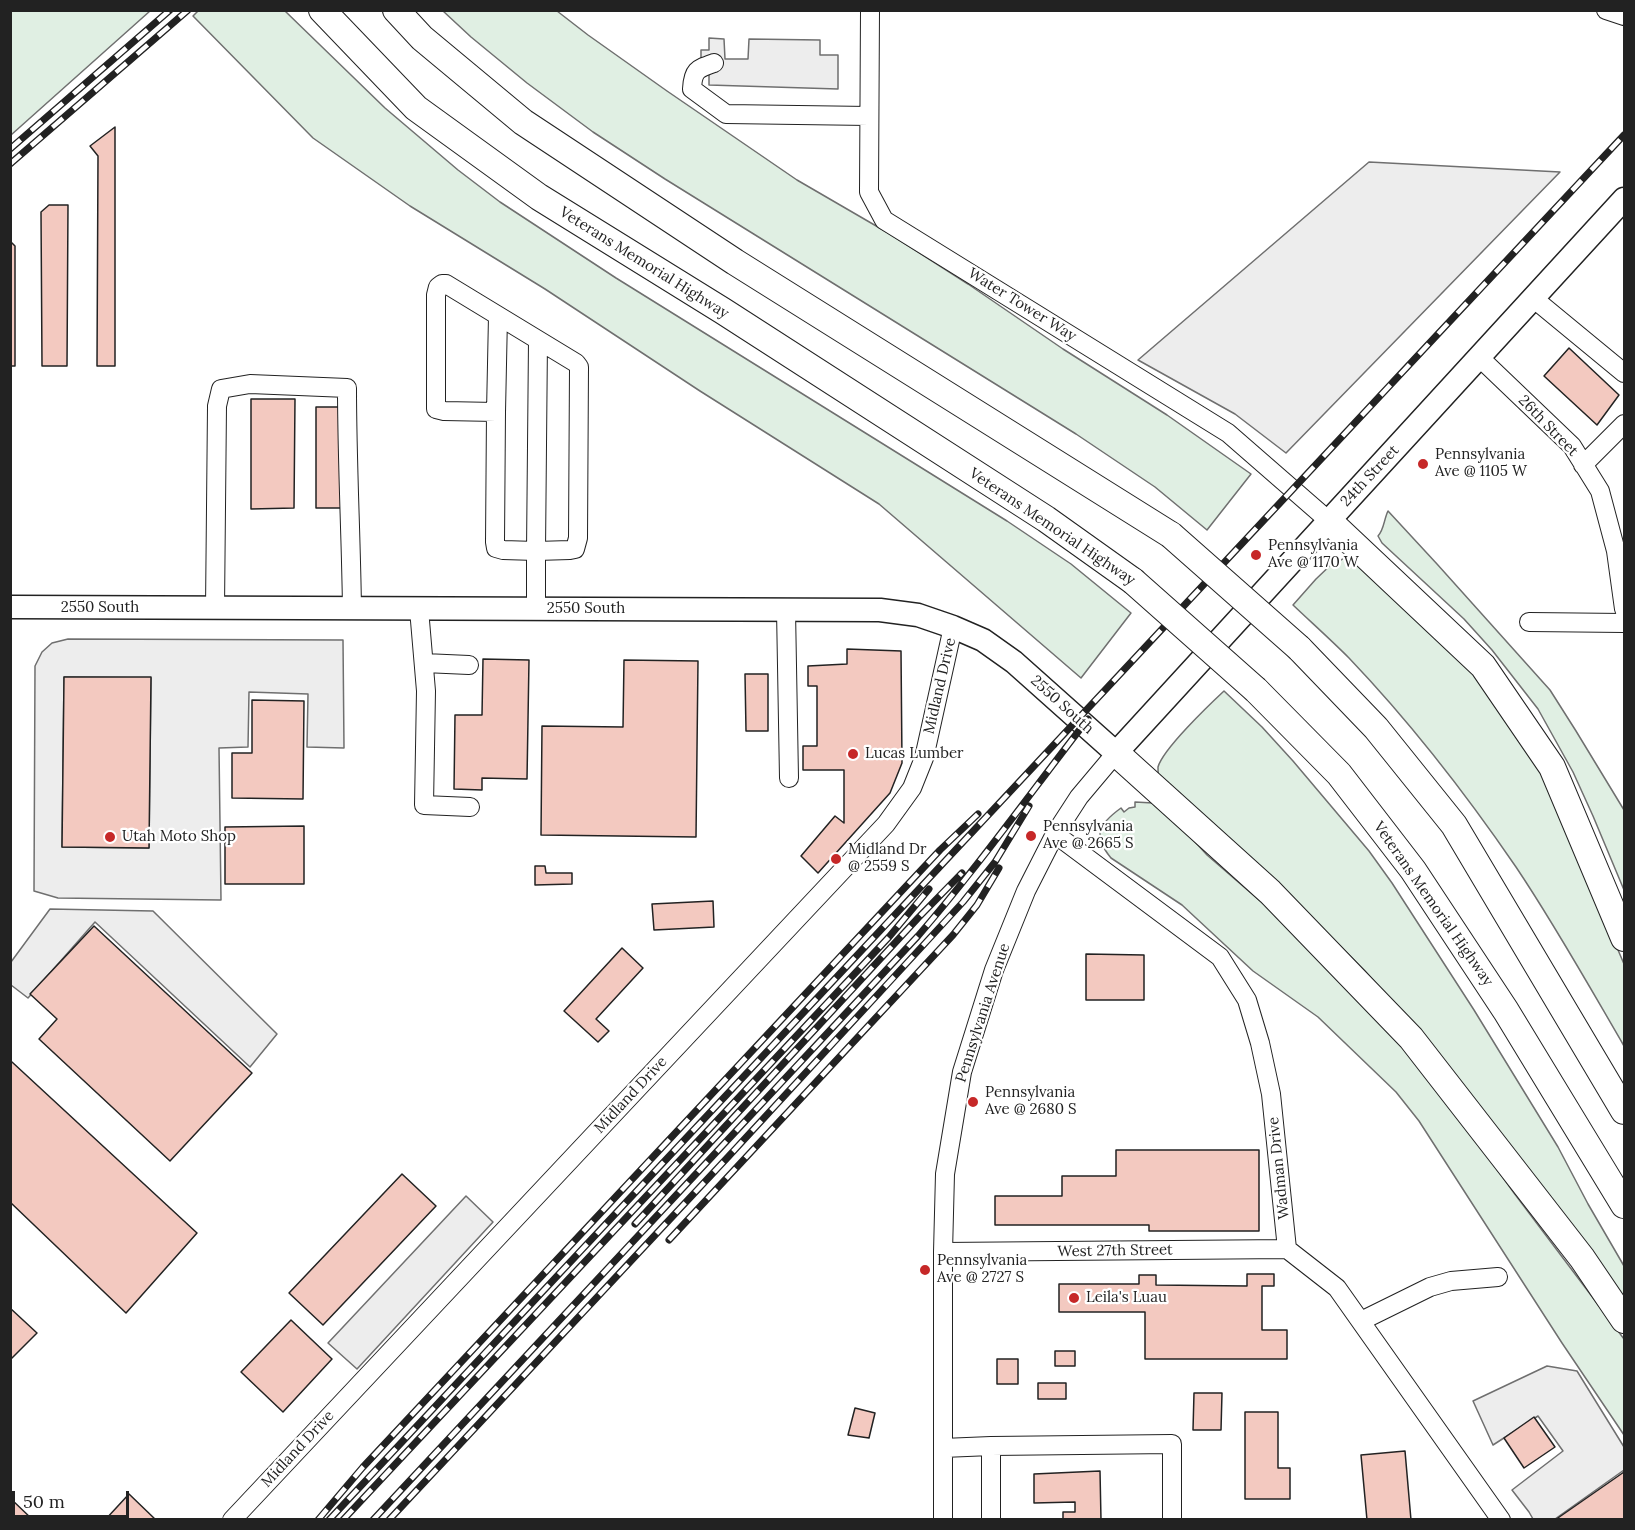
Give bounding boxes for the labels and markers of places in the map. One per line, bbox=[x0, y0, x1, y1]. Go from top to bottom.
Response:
place label: Pennsylvania Ave @ 1105 W bbox=[1435, 446, 1527, 481]
marker: Pennsylvania Ave @ 1105 W bbox=[1416, 457, 1430, 471]
place label: Pennsylvania Ave @ 1170 W bbox=[1268, 537, 1359, 572]
marker: Pennsylvania Ave @ 1170 W bbox=[1249, 548, 1263, 562]
place label: Lucas Lumber bbox=[865, 745, 964, 763]
marker: Lucas Lumber bbox=[846, 747, 860, 761]
place label: Pennsylvania Ave @ 2665 S bbox=[1043, 818, 1134, 853]
place label: Utah Moto Shop bbox=[122, 828, 236, 846]
marker: Pennsylvania Ave @ 2665 S bbox=[1024, 829, 1038, 843]
marker: Utah Moto Shop bbox=[103, 830, 117, 844]
place label: Midland Dr @ 2559 S bbox=[848, 841, 926, 876]
marker: Midland Dr @ 2559 S bbox=[829, 852, 843, 866]
place label: Pennsylvania Ave @ 2680 S bbox=[985, 1084, 1076, 1119]
marker: Pennsylvania Ave @ 2680 S bbox=[966, 1095, 980, 1109]
place label: Pennsylvania Ave @ 2727 S bbox=[937, 1252, 1027, 1287]
marker: Pennsylvania Ave @ 2727 S bbox=[918, 1263, 932, 1277]
place label: Leila's Luau bbox=[1086, 1289, 1167, 1307]
marker: Leila's Luau bbox=[1067, 1291, 1081, 1305]

